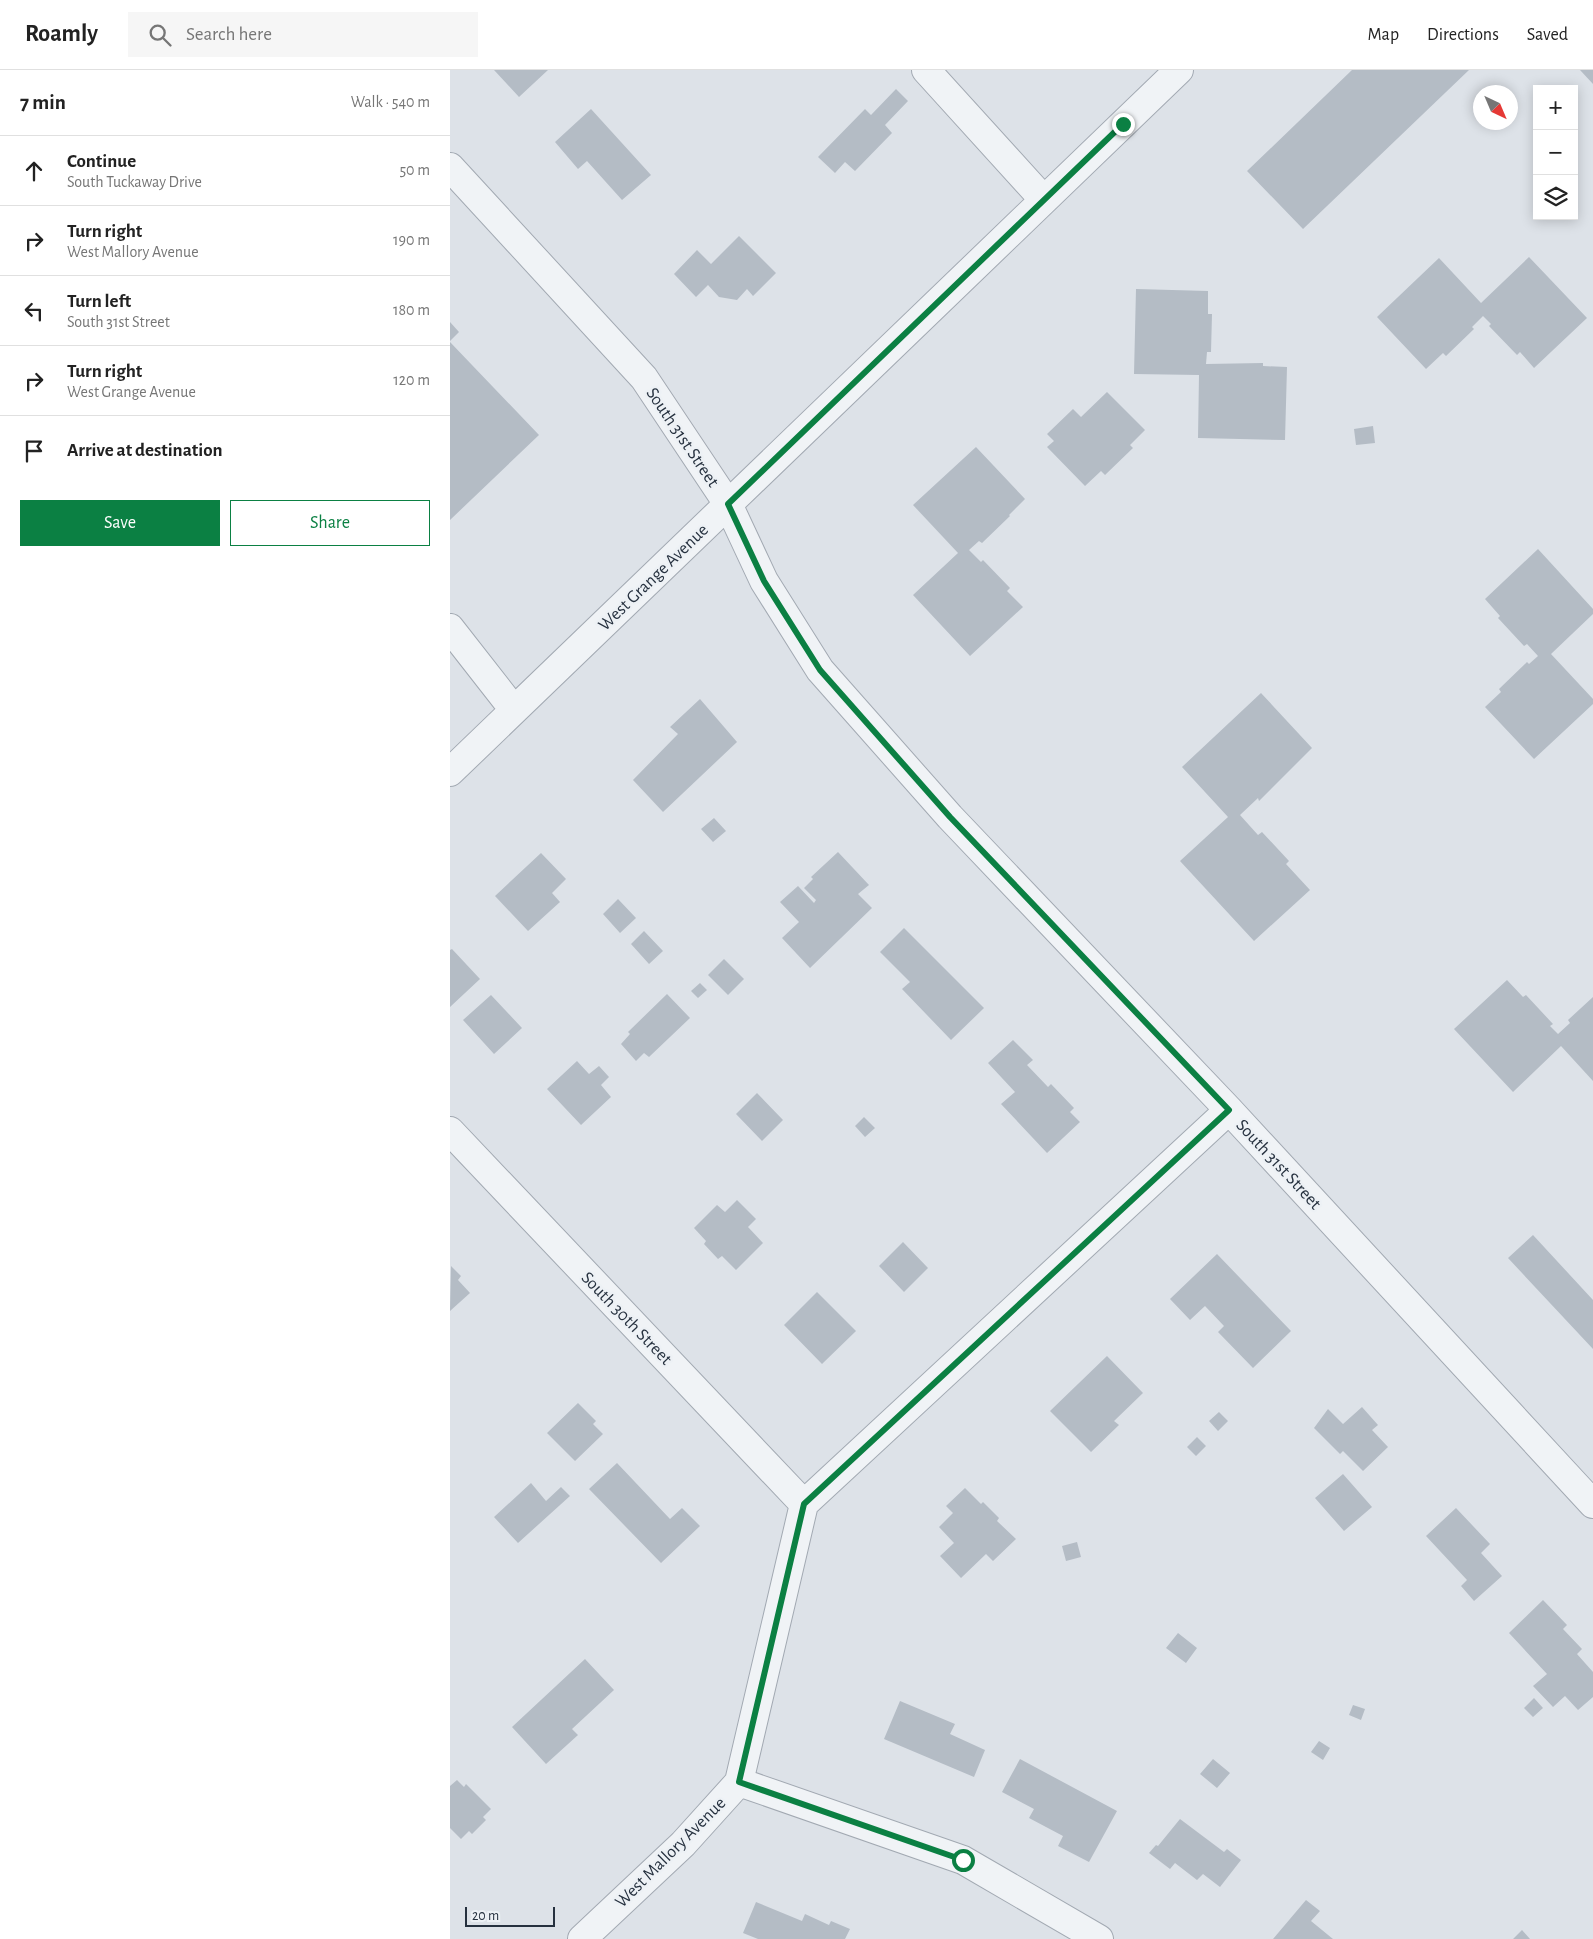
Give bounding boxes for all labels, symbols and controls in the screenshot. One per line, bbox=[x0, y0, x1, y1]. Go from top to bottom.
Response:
search box bbox=[128, 12, 478, 57]
icon: search bbox=[146, 21, 174, 49]
text: Roamly bbox=[25, 22, 98, 46]
text: Search here bbox=[186, 25, 272, 44]
text: Map bbox=[1368, 26, 1399, 44]
text: Directions bbox=[1427, 26, 1499, 44]
text: Saved bbox=[1527, 26, 1568, 44]
north arrow bbox=[1473, 85, 1518, 130]
map controls bbox=[1533, 85, 1578, 220]
button: + bbox=[1533, 85, 1578, 130]
text: 7 min bbox=[20, 92, 66, 113]
text: Walk · 540 m bbox=[351, 94, 430, 110]
route end bbox=[1112, 113, 1135, 136]
button: − bbox=[1533, 130, 1578, 175]
text: Continue bbox=[67, 152, 136, 171]
icon: ahead bbox=[20, 157, 48, 185]
text: 50 m bbox=[399, 162, 430, 178]
text: South Tuckaway Drive bbox=[67, 174, 202, 190]
button: layers bbox=[1533, 175, 1578, 220]
text: Turn right bbox=[67, 222, 142, 241]
icon: right bbox=[20, 227, 48, 255]
text: 190 m bbox=[393, 232, 430, 248]
text: West Mallory Avenue bbox=[67, 244, 199, 260]
text: Turn left bbox=[67, 292, 131, 311]
icon: left bbox=[20, 297, 48, 325]
text: 180 m bbox=[393, 302, 430, 318]
text: South 31st Street bbox=[67, 314, 170, 330]
text: Turn right bbox=[67, 362, 142, 381]
icon: right bbox=[20, 367, 48, 395]
text: 120 m bbox=[393, 372, 430, 388]
text: West Grange Avenue bbox=[67, 384, 196, 400]
street label: South 31st Street bbox=[642, 385, 722, 491]
icon: arrive bbox=[20, 437, 48, 465]
text: Arrive at destination bbox=[67, 441, 223, 460]
button: Save bbox=[20, 500, 220, 546]
button: Share bbox=[230, 500, 430, 546]
street label: West Grange Avenue bbox=[595, 521, 712, 635]
street label: South 31st Street bbox=[1232, 1116, 1324, 1213]
street label: South 30th Street bbox=[578, 1269, 675, 1369]
street label: West Mallory Avenue bbox=[612, 1794, 729, 1911]
route start bbox=[952, 1849, 975, 1872]
scale bar bbox=[465, 1904, 555, 1927]
text: 20 m bbox=[472, 1909, 499, 1923]

